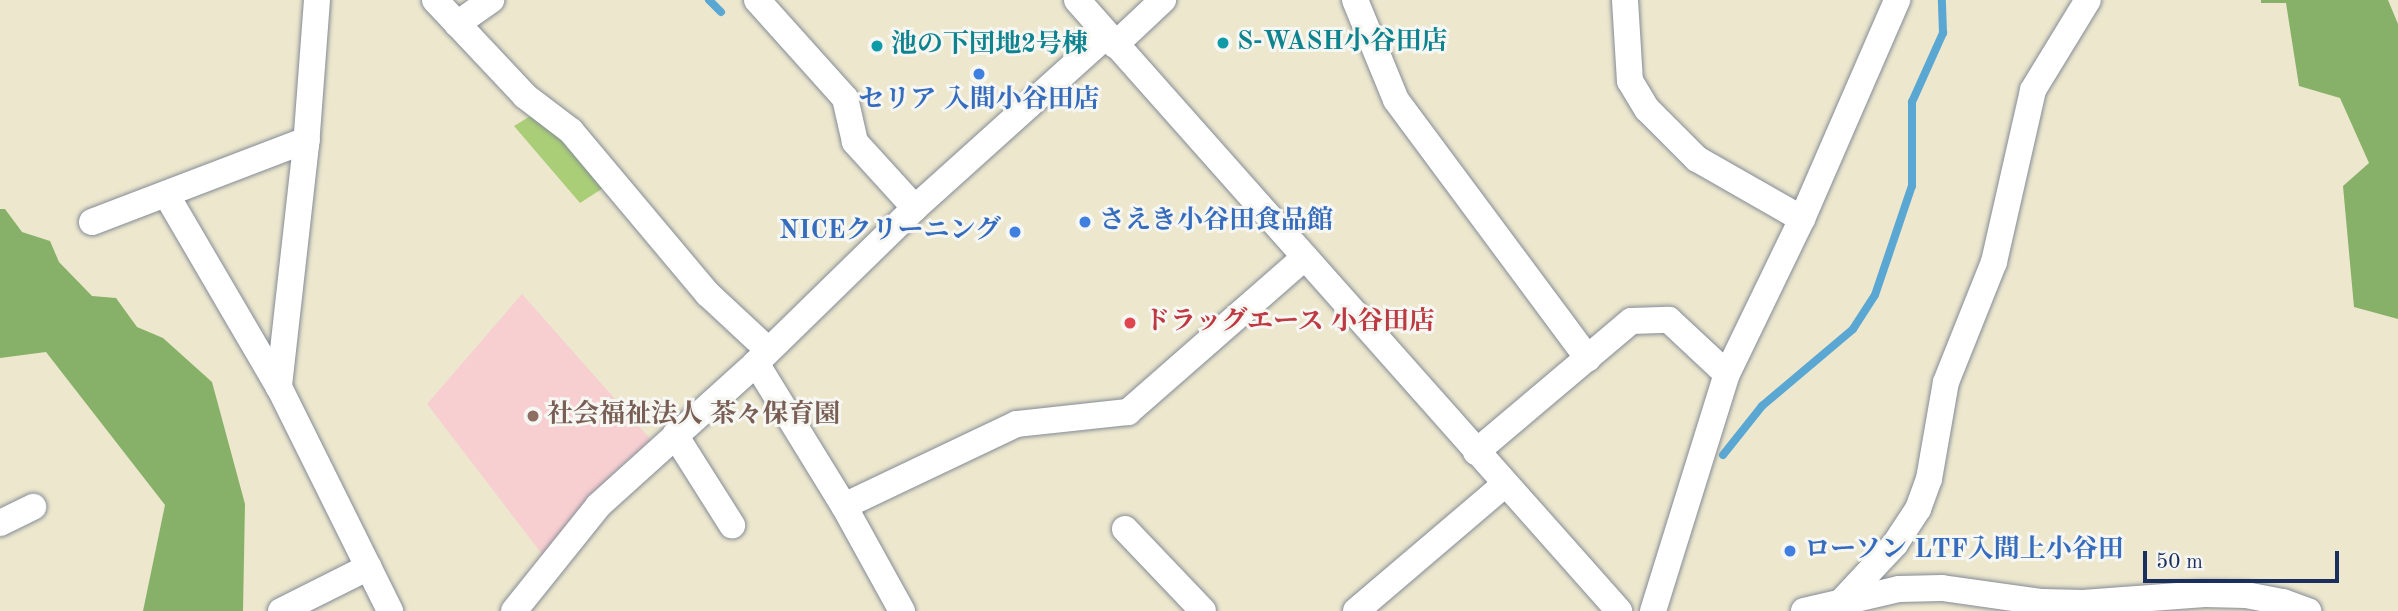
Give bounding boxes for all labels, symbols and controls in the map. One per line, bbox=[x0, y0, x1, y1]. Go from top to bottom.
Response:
place label: S-WASH小谷田店 bbox=[1237, 27, 1448, 59]
place label: 池の下団地2号棟 bbox=[891, 30, 1088, 62]
marker: S-WASH小谷田店 bbox=[1215, 35, 1231, 51]
marker: 池の下団地2号棟 bbox=[869, 38, 885, 54]
marker: セリア 入間小谷田店 bbox=[971, 66, 987, 82]
place label: セリア 入間小谷田店 bbox=[858, 85, 1100, 117]
place label: さえき小谷田食品館 bbox=[1099, 206, 1333, 238]
marker: さえき小谷田食品館 bbox=[1077, 214, 1093, 230]
place label: NICEクリーニング bbox=[779, 216, 1001, 248]
marker: NICEクリーニング bbox=[1007, 224, 1023, 240]
place label: ドラッグエース 小谷田店 bbox=[1144, 307, 1437, 339]
marker: ドラッグエース 小谷田店 bbox=[1122, 315, 1138, 331]
place label: 社会福祉法人 茶々保育園 bbox=[547, 400, 840, 432]
marker: 社会福祉法人 茶々保育園 bbox=[525, 408, 541, 424]
place label: ローソン LTF入間上小谷田 bbox=[1804, 535, 2125, 567]
scale bar bbox=[2146, 538, 2342, 582]
marker: ローソン LTF入間上小谷田 bbox=[1782, 543, 1798, 559]
text: 50 m bbox=[2156, 552, 2203, 573]

